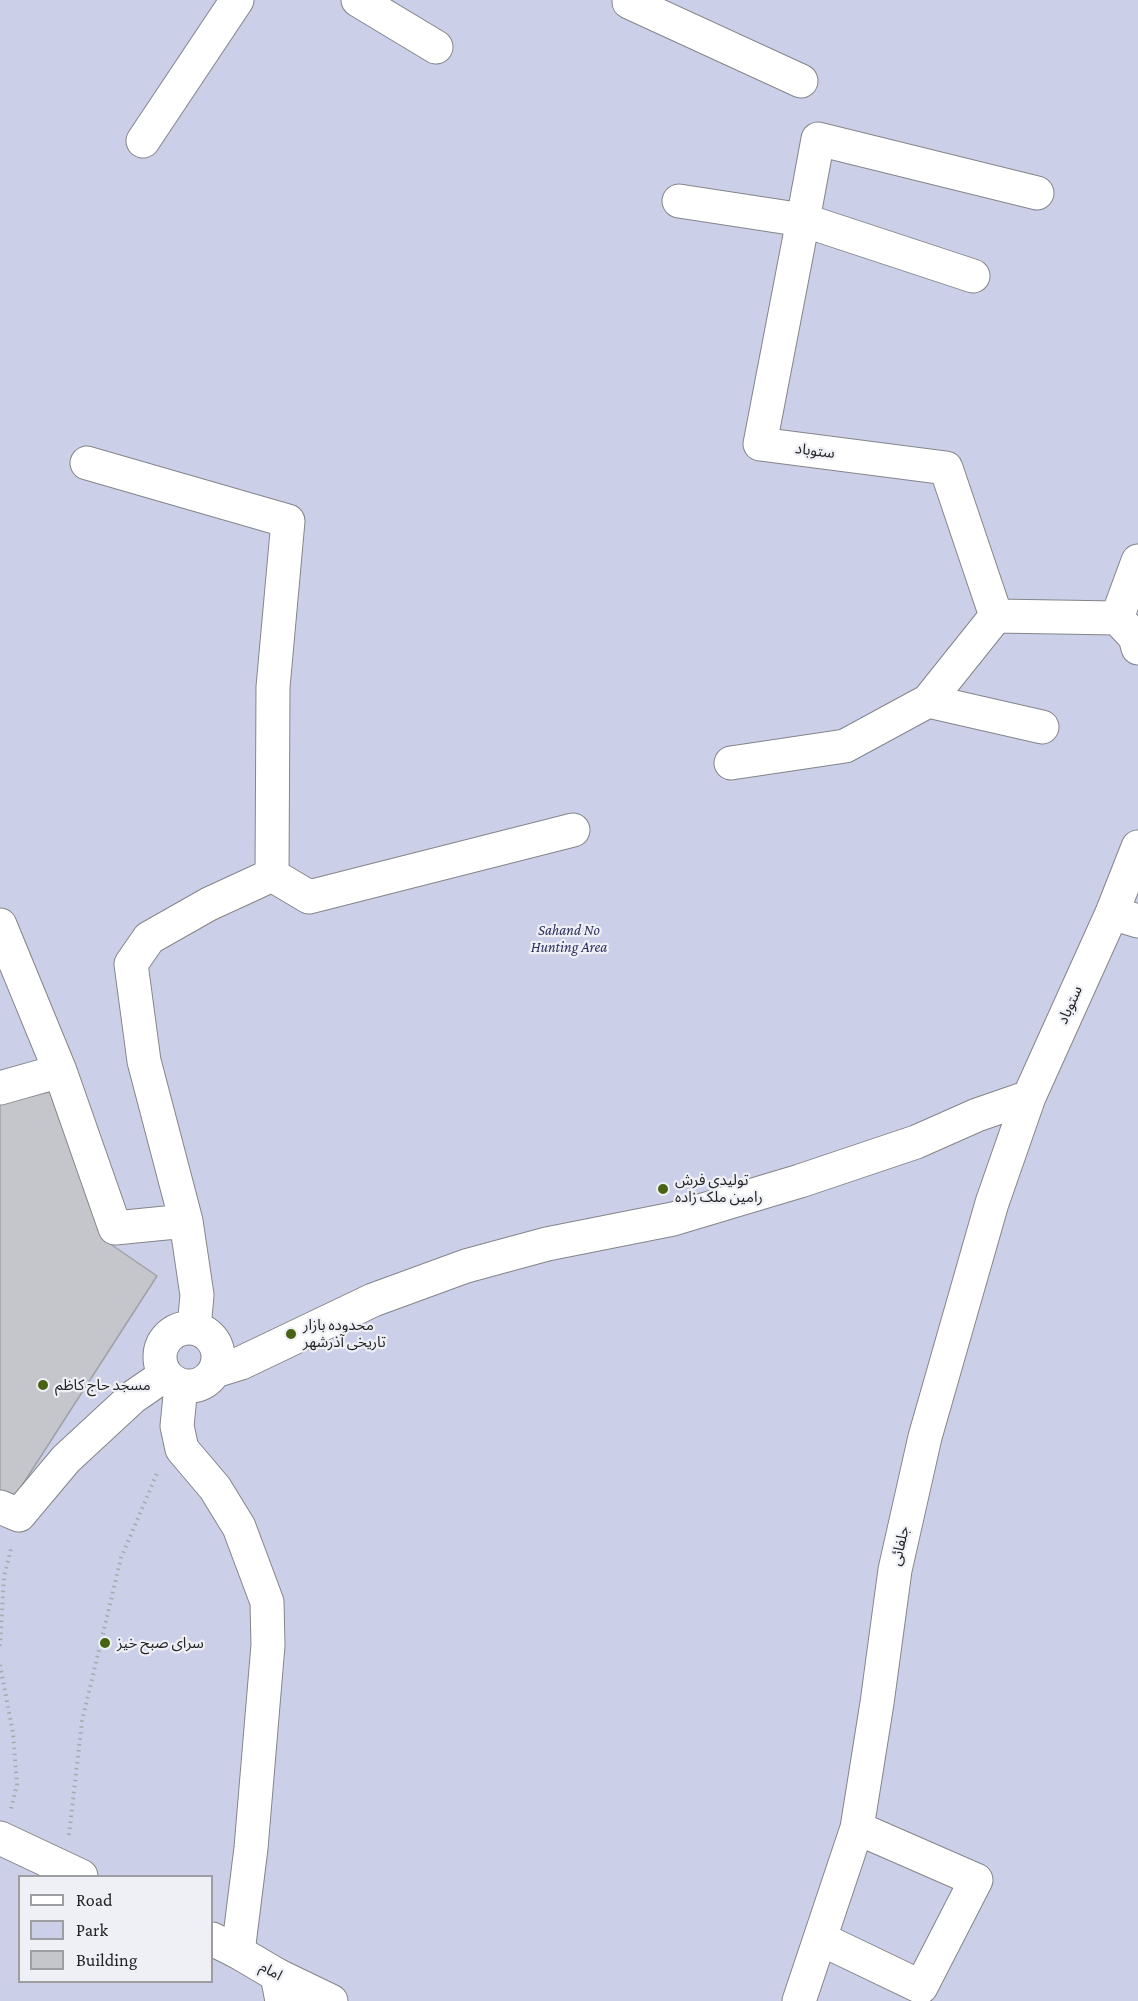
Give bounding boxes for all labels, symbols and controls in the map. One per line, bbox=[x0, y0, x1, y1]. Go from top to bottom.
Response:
street label: ستوباد bbox=[794, 440, 836, 462]
park label: Sahand No Hunting Area bbox=[531, 921, 607, 956]
street label: ستوباد bbox=[1054, 983, 1086, 1027]
place label: تولیدی فرش رامین ملک زاده bbox=[675, 1171, 763, 1206]
marker: تولیدی فرش رامین ملک زاده bbox=[656, 1182, 670, 1196]
place label: محدوده بازار تاریخی آذرشهر bbox=[303, 1316, 386, 1351]
marker: محدوده بازار تاریخی آذرشهر bbox=[284, 1327, 298, 1341]
place label: مسجد حاج کاظم bbox=[55, 1376, 151, 1394]
marker: مسجد حاج کاظم bbox=[36, 1378, 50, 1392]
street label: جلفائی bbox=[887, 1524, 913, 1568]
place label: سرای صبح خیز bbox=[117, 1634, 204, 1652]
marker: سرای صبح خیز bbox=[98, 1636, 112, 1650]
legend bbox=[18, 1875, 213, 1983]
text: Road bbox=[76, 1890, 113, 1910]
text: Park bbox=[76, 1920, 108, 1940]
text: Building bbox=[76, 1950, 137, 1970]
street label: امام bbox=[257, 1958, 285, 1984]

